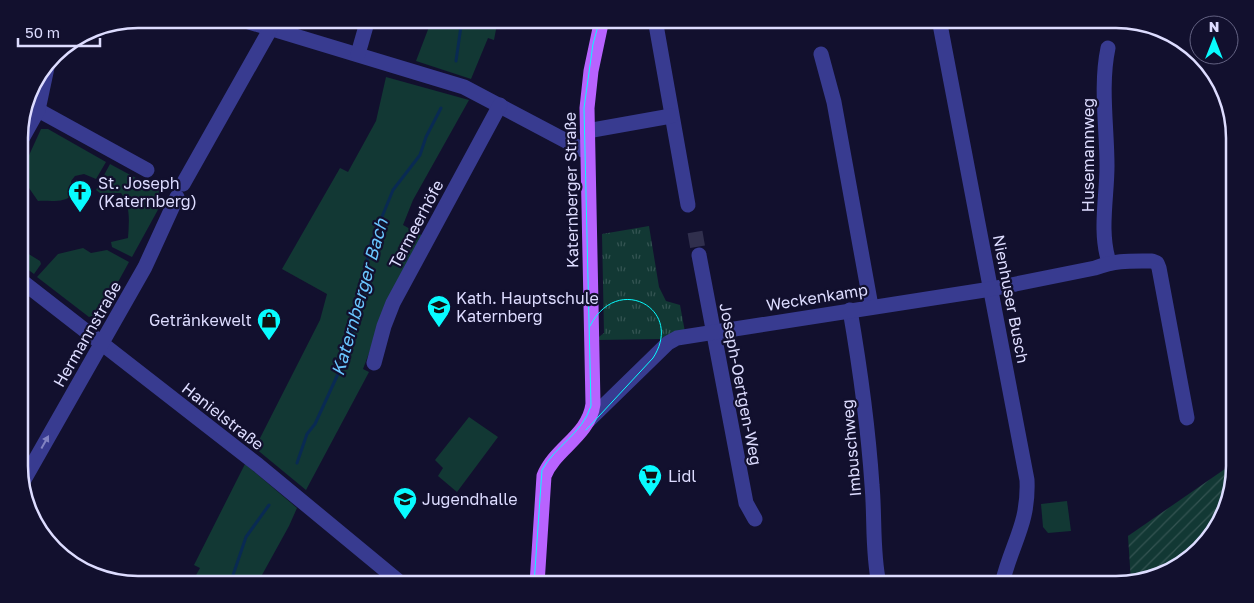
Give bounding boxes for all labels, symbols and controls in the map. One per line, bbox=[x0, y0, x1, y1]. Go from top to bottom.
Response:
scale bar bbox=[18, 15, 100, 47]
north arrow bbox=[1189, 15, 1239, 65]
text: N bbox=[1209, 18, 1219, 35]
text: 50 m bbox=[25, 23, 60, 41]
street label: Husemannweg bbox=[1078, 98, 1098, 212]
street label: Katernberger Straße bbox=[560, 112, 582, 268]
place label: St. Joseph (Katernberg) bbox=[98, 173, 197, 211]
street label: Termeerhöfe bbox=[384, 176, 448, 272]
church icon: St. Joseph (Katernberg) bbox=[67, 179, 93, 213]
water label: Katernberger Bach bbox=[326, 215, 392, 378]
street label: Nienhuser Busch bbox=[989, 233, 1033, 365]
street label: Hermannstraße bbox=[49, 277, 125, 391]
street label: Weckenkamp bbox=[765, 279, 869, 315]
place label: Kath. Hauptschule Katernberg bbox=[456, 288, 599, 326]
school or university icon: Kath. Hauptschule Katernberg bbox=[426, 294, 452, 328]
street label: Joseph-Oertgen-Weg bbox=[715, 301, 767, 467]
shop icon: Getränkewelt bbox=[256, 307, 282, 341]
place label: Getränkewelt bbox=[149, 310, 252, 330]
street label: Hanielstraße bbox=[178, 378, 268, 454]
street label: Imbuschweg bbox=[837, 399, 865, 497]
one-way arrow bbox=[41, 435, 49, 450]
supermarket icon: Lidl bbox=[637, 463, 663, 497]
place label: Lidl bbox=[668, 466, 696, 486]
school or university icon: Jugendhalle bbox=[392, 486, 418, 520]
place label: Jugendhalle bbox=[422, 489, 518, 509]

